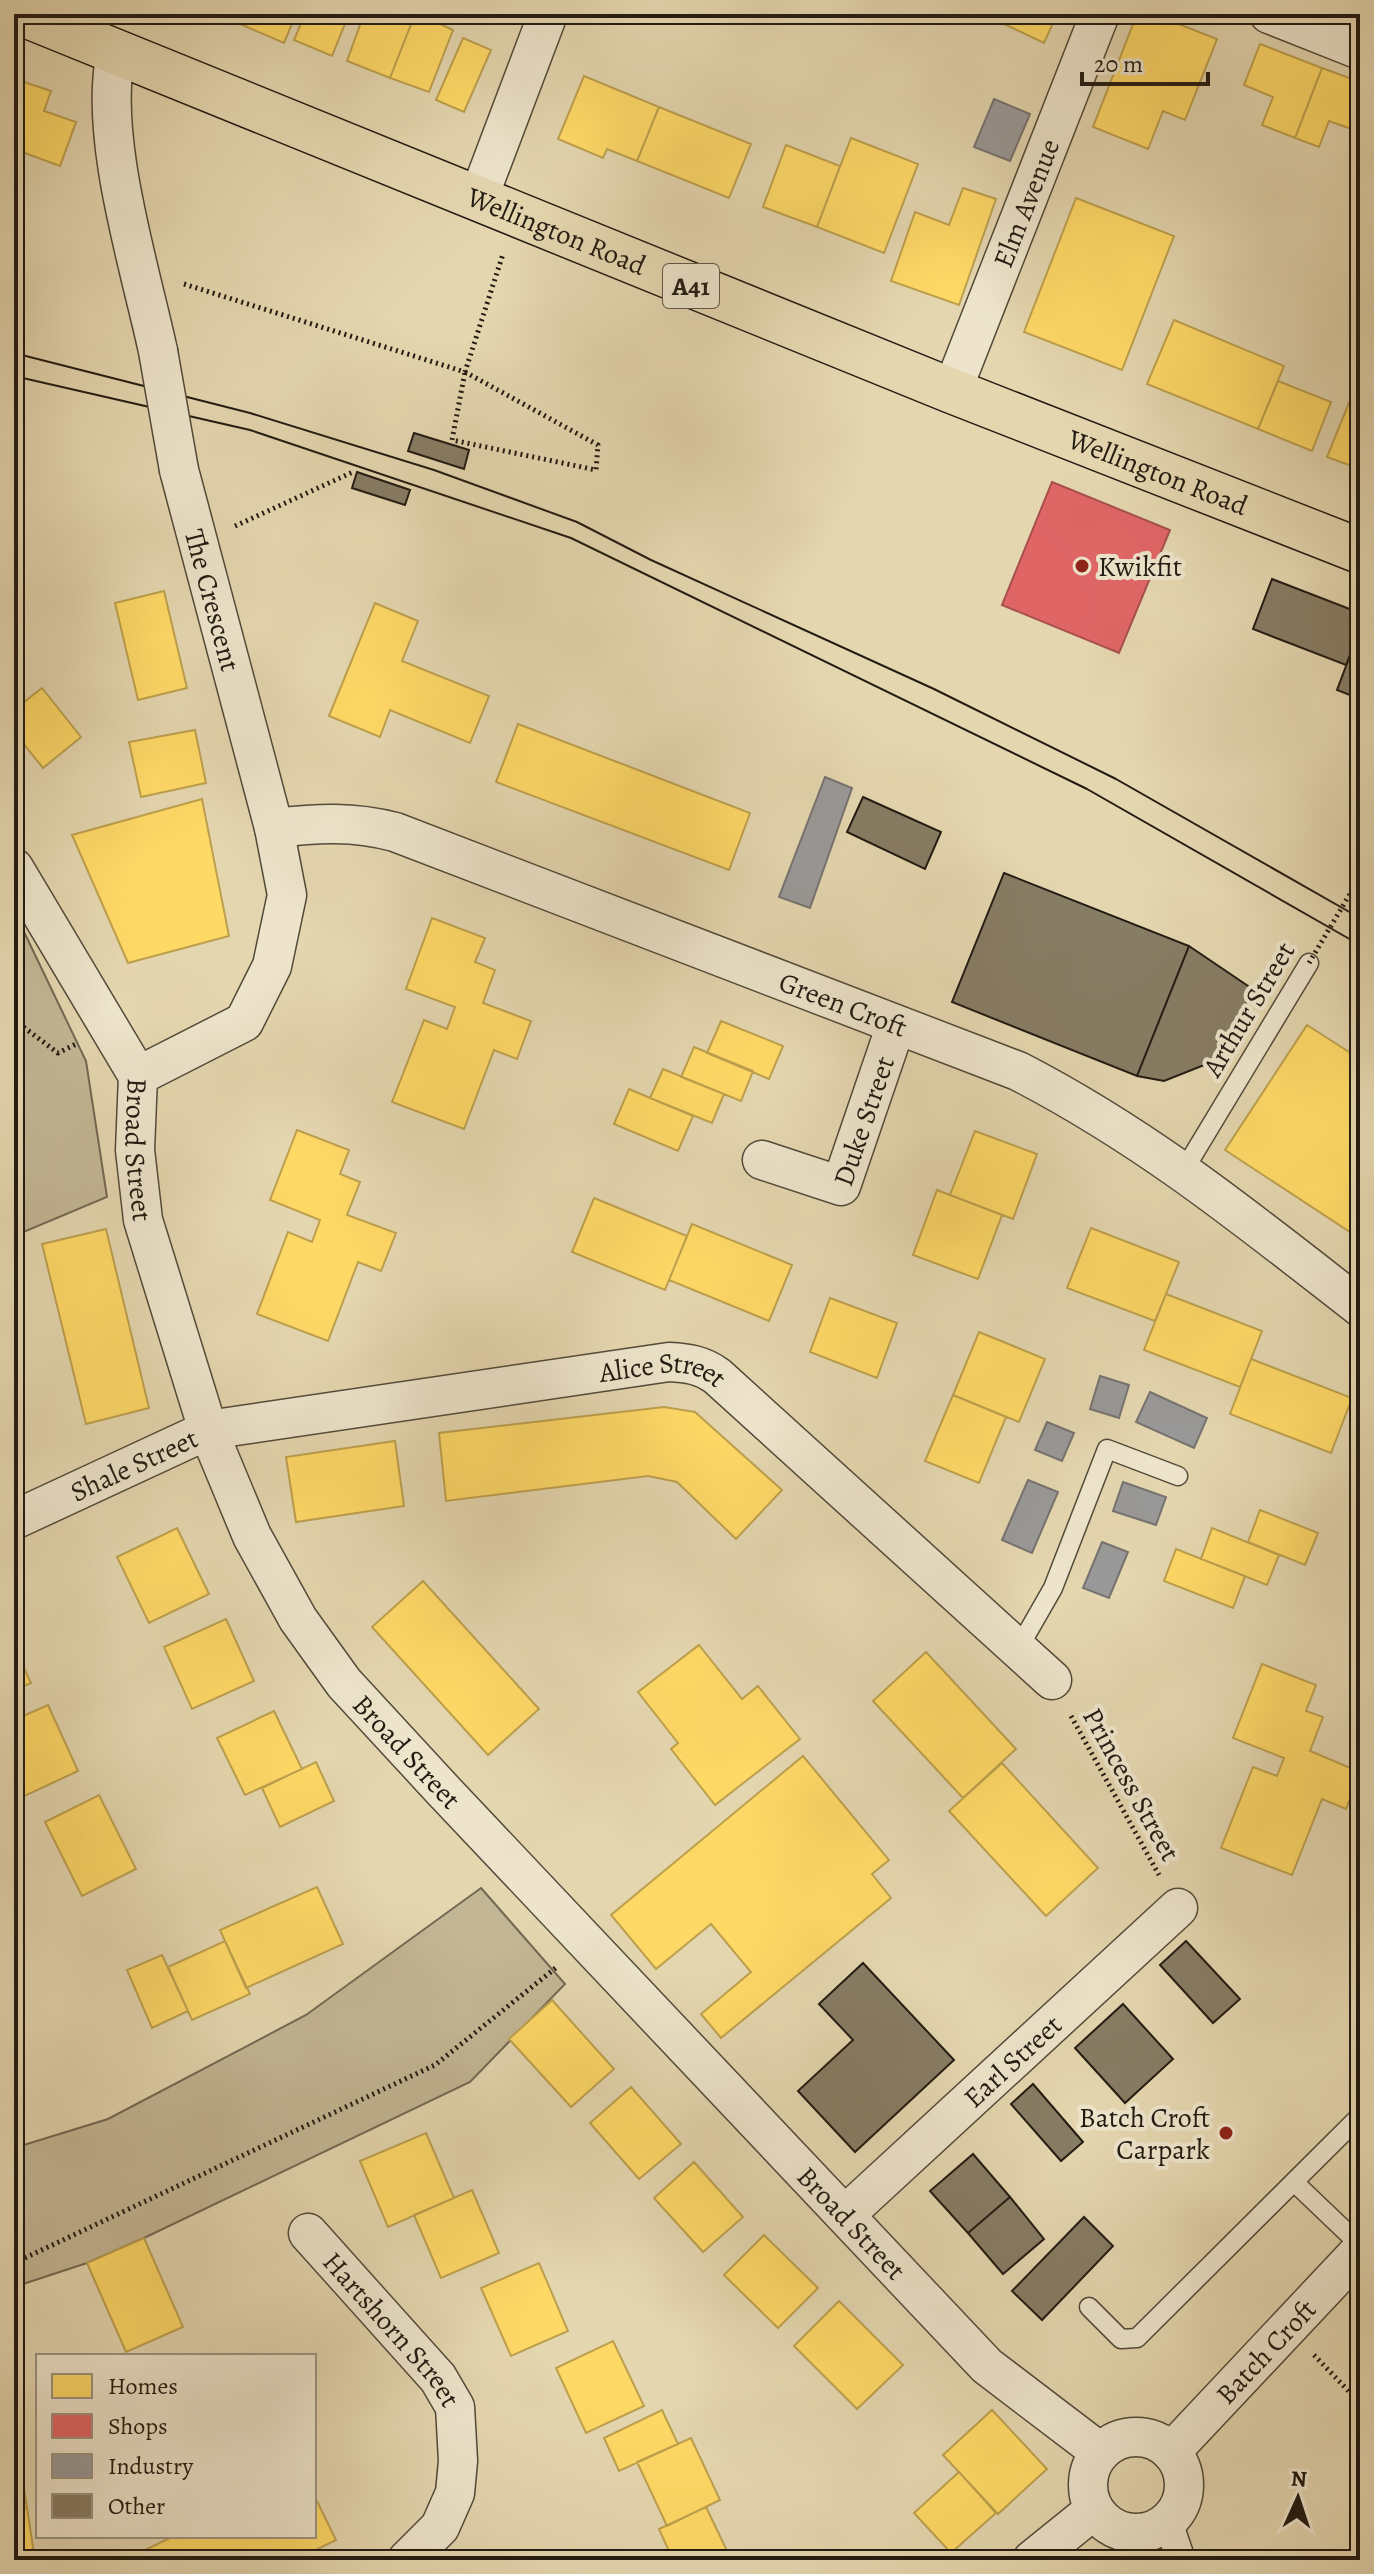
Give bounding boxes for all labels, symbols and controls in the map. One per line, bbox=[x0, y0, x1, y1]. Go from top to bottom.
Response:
scale bar bbox=[1082, 36, 1208, 86]
text: 20 m bbox=[1094, 48, 1143, 80]
street label: Elm Avenue bbox=[984, 133, 1069, 273]
street label: Wellington Road bbox=[460, 178, 652, 285]
road number: A41 bbox=[663, 264, 719, 308]
street label: Wellington Road bbox=[1061, 420, 1254, 525]
street label: The Crescent bbox=[175, 525, 249, 676]
place label: Kwikfit bbox=[1098, 548, 1182, 586]
marker: Kwikfit bbox=[1073, 557, 1091, 575]
street label: Arthur Street bbox=[1193, 935, 1304, 1085]
street label: Green Croft bbox=[774, 963, 912, 1047]
street label: Duke Street bbox=[824, 1051, 904, 1191]
street label: Broad Street bbox=[115, 1077, 161, 1223]
street label: Alice Street bbox=[596, 1344, 735, 1396]
street label: Shale Street bbox=[64, 1419, 204, 1511]
street label: Broad Street bbox=[344, 1686, 469, 1818]
street label: Princess Street bbox=[1073, 1701, 1189, 1868]
street label: Earl Street bbox=[955, 2007, 1070, 2117]
place label: Batch Croft Carpark bbox=[1079, 2099, 1210, 2169]
marker: Batch Croft Carpark bbox=[1217, 2124, 1235, 2142]
street label: Broad Street bbox=[788, 2158, 914, 2289]
street label: Hartshorn Street bbox=[314, 2244, 469, 2414]
street label: Batch Croft bbox=[1208, 2291, 1325, 2413]
legend bbox=[36, 2354, 316, 2538]
text: Homes bbox=[108, 2370, 178, 2402]
text: Shops bbox=[108, 2410, 168, 2442]
text: Industry bbox=[108, 2450, 194, 2482]
north arrow bbox=[1258, 2458, 1338, 2538]
text: N bbox=[1290, 2464, 1308, 2494]
text: Other bbox=[108, 2490, 165, 2522]

